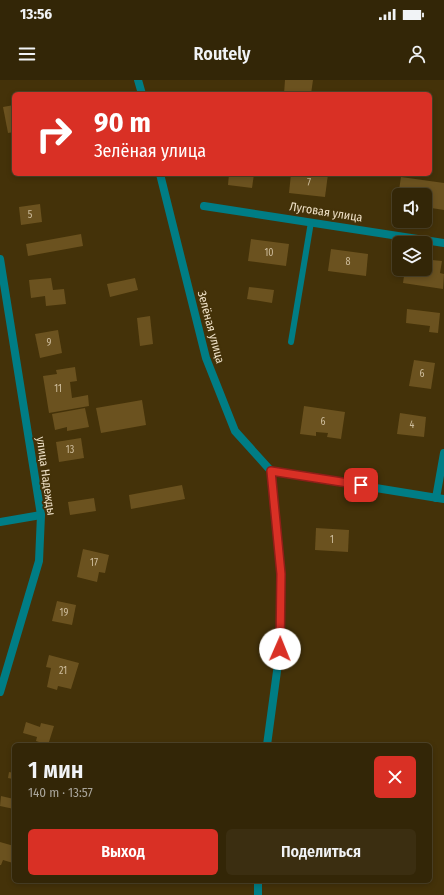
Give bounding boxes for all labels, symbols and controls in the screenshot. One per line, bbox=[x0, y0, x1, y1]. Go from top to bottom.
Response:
text: 13:56 bbox=[20, 5, 52, 23]
icon: menu bbox=[16, 43, 38, 65]
text: Routely bbox=[194, 43, 250, 65]
icon: person bbox=[406, 43, 428, 65]
text: 90 m bbox=[94, 106, 151, 139]
icon: right bbox=[28, 108, 80, 160]
text: Зелёная улица bbox=[94, 140, 206, 162]
house number: 7 bbox=[307, 177, 311, 189]
map controls bbox=[392, 188, 432, 276]
button: sound bbox=[392, 188, 432, 228]
street label: Луговая улица bbox=[289, 199, 364, 225]
house number: 5 bbox=[28, 209, 33, 221]
button: layers bbox=[392, 236, 432, 276]
house number: 10 bbox=[264, 247, 274, 259]
house number: 8 bbox=[346, 256, 351, 268]
street label: Зелёная улица bbox=[195, 289, 227, 365]
house number: 9 bbox=[47, 337, 52, 349]
house number: 6 bbox=[420, 368, 425, 380]
house number: 11 bbox=[54, 383, 62, 395]
house number: 6 bbox=[321, 416, 326, 428]
house number: 4 bbox=[410, 419, 415, 431]
street label: улица Надежды bbox=[34, 436, 58, 516]
house number: 13 bbox=[66, 444, 75, 456]
pin bbox=[344, 468, 378, 502]
icon: arrive bbox=[350, 474, 372, 496]
house number: 1 bbox=[330, 534, 334, 546]
house number: 17 bbox=[90, 557, 98, 569]
house number: 19 bbox=[60, 607, 69, 619]
position arrow bbox=[259, 628, 301, 670]
house number: 21 bbox=[59, 665, 67, 677]
text: 1 мин bbox=[28, 756, 84, 784]
button: close bbox=[374, 756, 416, 798]
text: 140 m · 13:57 bbox=[28, 785, 93, 800]
button: Выход bbox=[28, 829, 218, 875]
button: Поделиться bbox=[226, 829, 416, 875]

